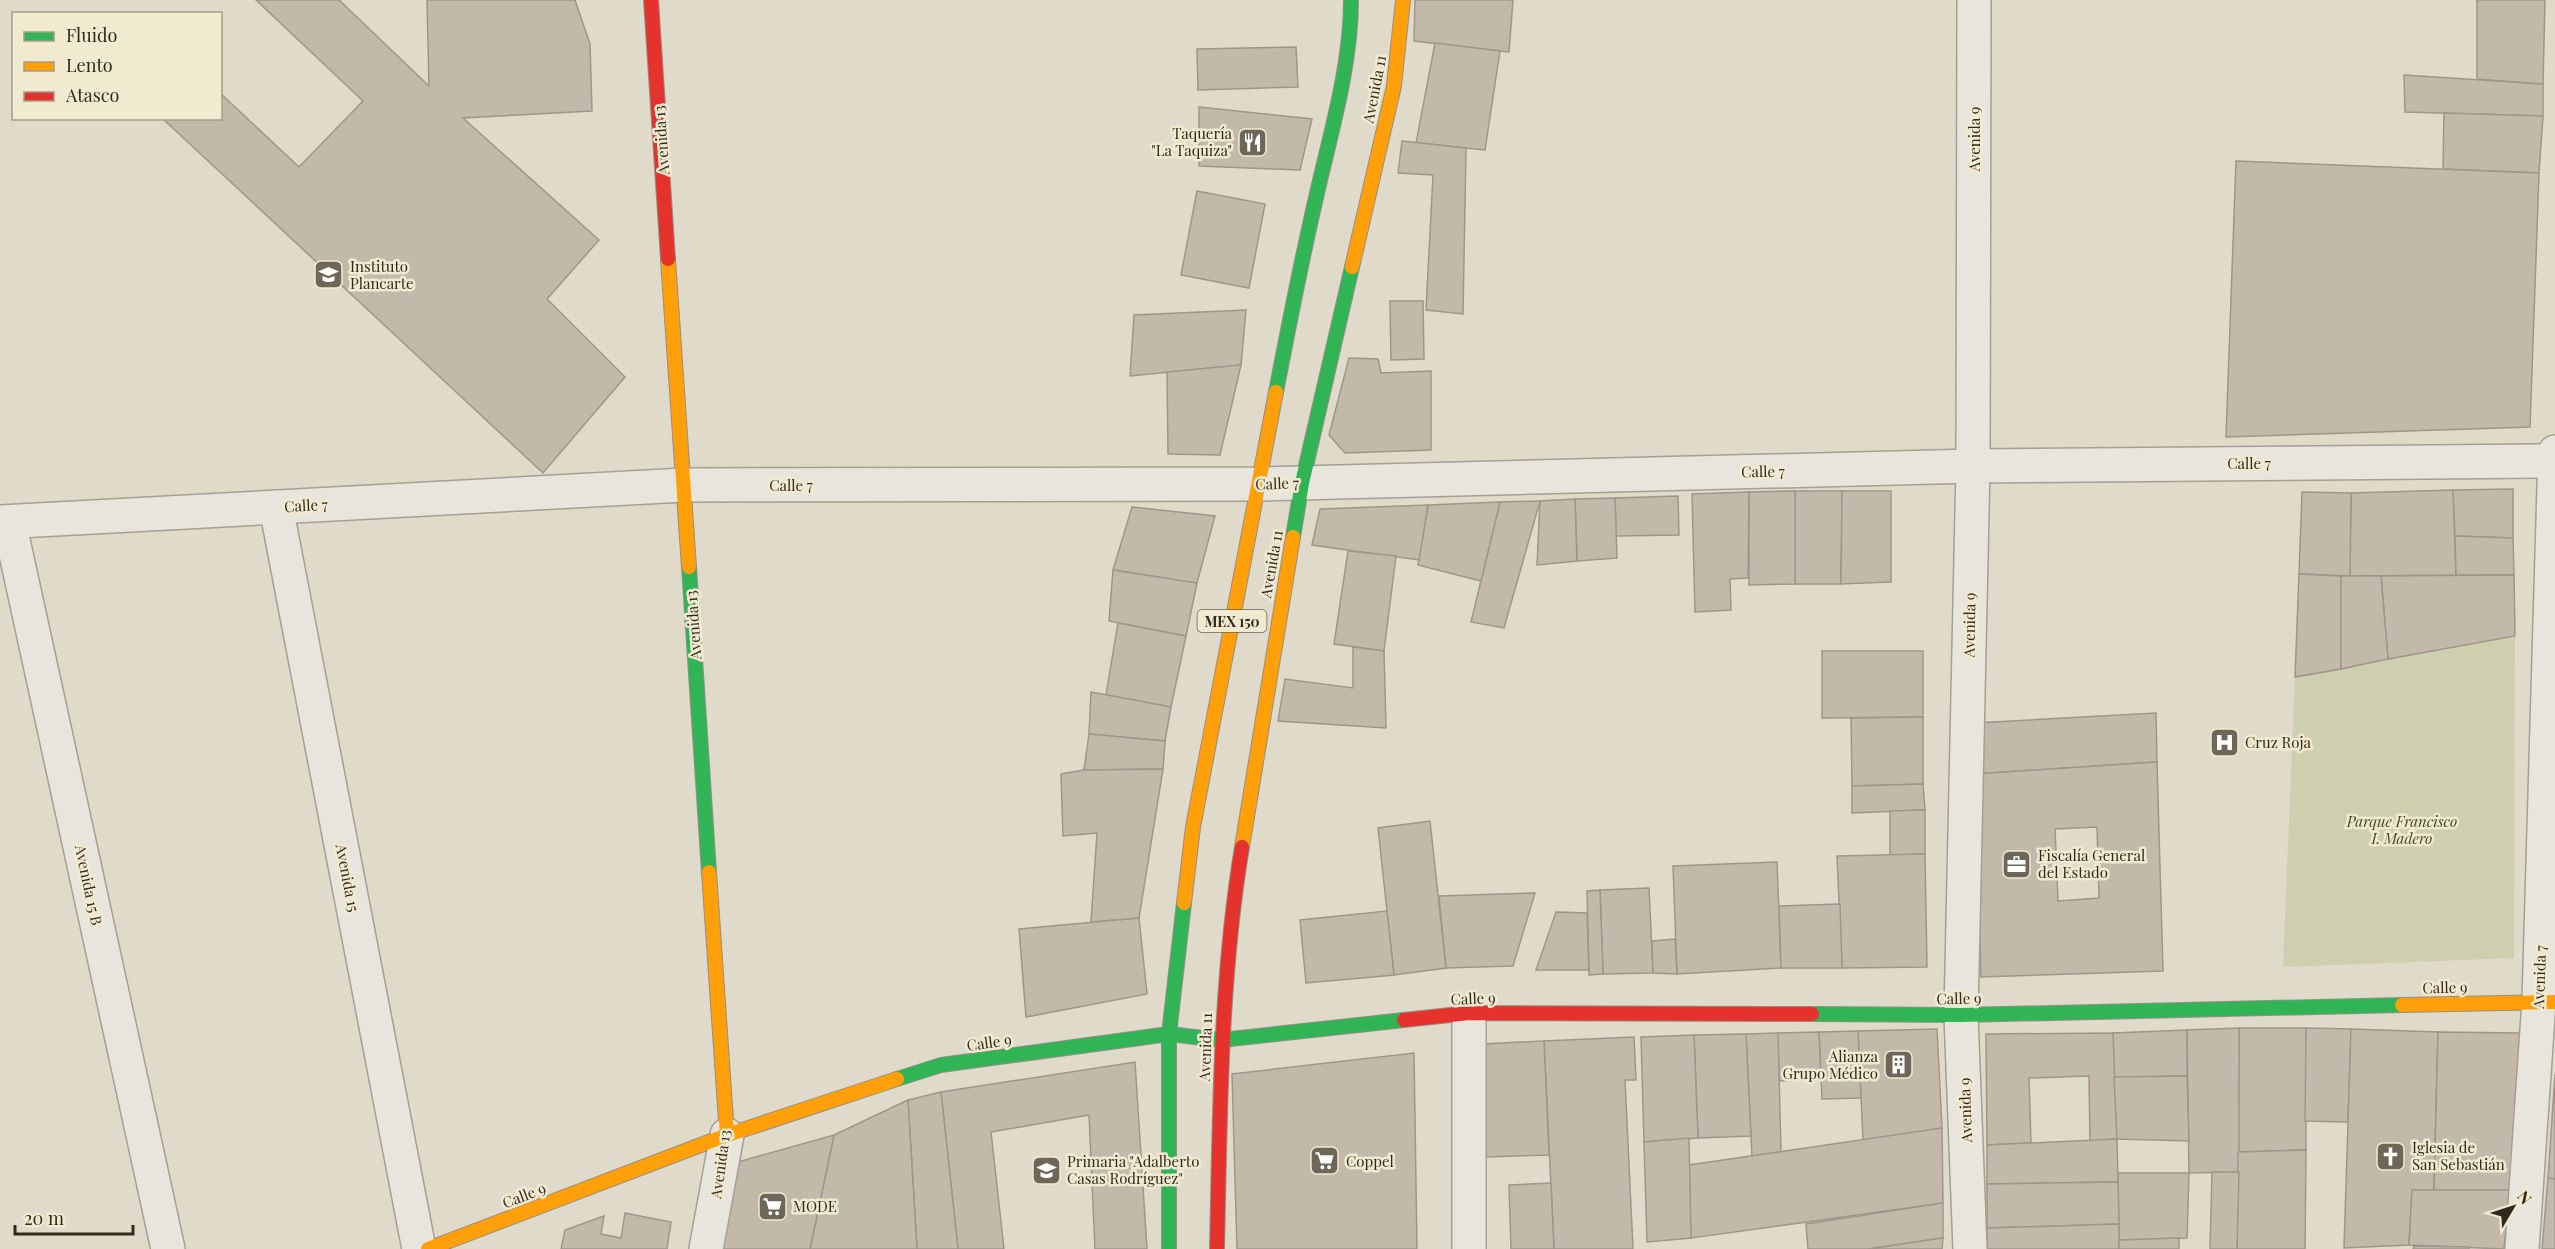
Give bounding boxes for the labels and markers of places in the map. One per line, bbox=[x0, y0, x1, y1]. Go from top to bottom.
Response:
place label: Taquería "La Taquiza" bbox=[1151, 123, 1233, 160]
restaurant icon: Taquería "La Taquiza" bbox=[1237, 126, 1269, 158]
place label: Instituto Plancarte bbox=[350, 256, 414, 293]
school or university icon: Instituto Plancarte bbox=[313, 259, 345, 291]
hospital icon: Cruz Roja bbox=[2208, 726, 2240, 758]
place label: Cruz Roja bbox=[2245, 732, 2312, 752]
place label: Fiscalía General del Estado bbox=[2038, 845, 2145, 882]
office icon: Fiscalía General del Estado bbox=[2001, 848, 2033, 880]
place label: Alianza Grupo Médico bbox=[1782, 1046, 1879, 1083]
building icon: Alianza Grupo Médico bbox=[1883, 1049, 1915, 1081]
place label: Iglesia de San Sebastián bbox=[2412, 1137, 2505, 1174]
church icon: Iglesia de San Sebastián bbox=[2375, 1140, 2407, 1172]
supermarket icon: Coppel bbox=[1309, 1145, 1341, 1177]
place label: Primaria "Adalberto Casas Rodríguez" bbox=[1067, 1151, 1199, 1188]
place label: Coppel bbox=[1346, 1151, 1394, 1171]
school or university icon: Primaria "Adalberto Casas Rodríguez" bbox=[1030, 1154, 1062, 1186]
supermarket icon: MODE bbox=[756, 1190, 788, 1222]
place label: MODE bbox=[793, 1196, 837, 1216]

